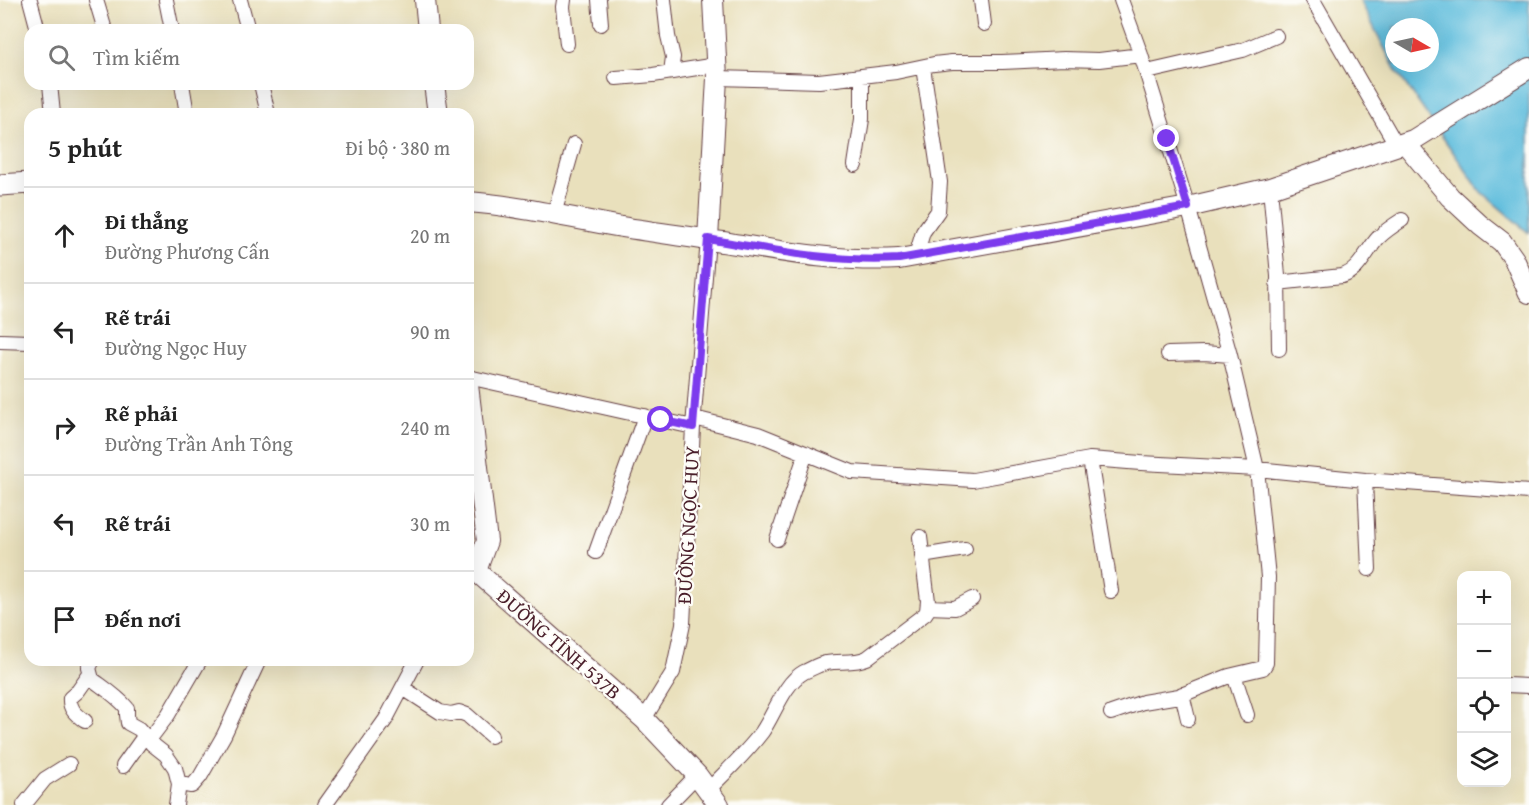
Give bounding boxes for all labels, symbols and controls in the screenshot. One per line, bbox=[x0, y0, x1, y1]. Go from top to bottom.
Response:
north arrow bbox=[1385, 18, 1439, 72]
search box bbox=[24, 24, 474, 90]
icon: search bbox=[45, 41, 78, 74]
text: Tìm kiếm bbox=[93, 41, 180, 73]
route end bbox=[1153, 125, 1179, 151]
text: 5 phút bbox=[48, 128, 122, 167]
text: Đi bộ · 380 m bbox=[346, 133, 450, 162]
text: Đi thẳng bbox=[105, 205, 188, 237]
icon: ahead bbox=[48, 219, 81, 252]
text: 20 m bbox=[410, 221, 450, 250]
text: Đường Phương Cấn bbox=[105, 237, 269, 266]
text: Rẽ trái bbox=[105, 301, 171, 333]
icon: left bbox=[48, 315, 81, 348]
text: 90 m bbox=[410, 317, 450, 346]
text: Đường Ngọc Huy bbox=[105, 333, 247, 362]
text: Rẽ phải bbox=[105, 397, 178, 429]
route start bbox=[647, 406, 673, 432]
icon: right bbox=[48, 411, 81, 444]
text: 240 m bbox=[400, 413, 450, 442]
text: Đường Trần Anh Tông bbox=[105, 429, 293, 458]
street label: ĐƯỜNG NGỌC HUY bbox=[669, 445, 706, 605]
icon: left bbox=[48, 507, 81, 540]
text: Rẽ trái bbox=[105, 507, 171, 539]
text: 30 m bbox=[410, 509, 450, 538]
map controls bbox=[1457, 571, 1511, 787]
button: + bbox=[1457, 571, 1511, 625]
street label: ĐƯỜNG TỈNH 537B bbox=[491, 582, 628, 706]
icon: arrive bbox=[48, 603, 81, 636]
text: Đến nơi bbox=[105, 603, 181, 635]
button: − bbox=[1457, 625, 1511, 679]
button: locate bbox=[1457, 679, 1511, 733]
button: layers bbox=[1457, 733, 1511, 787]

